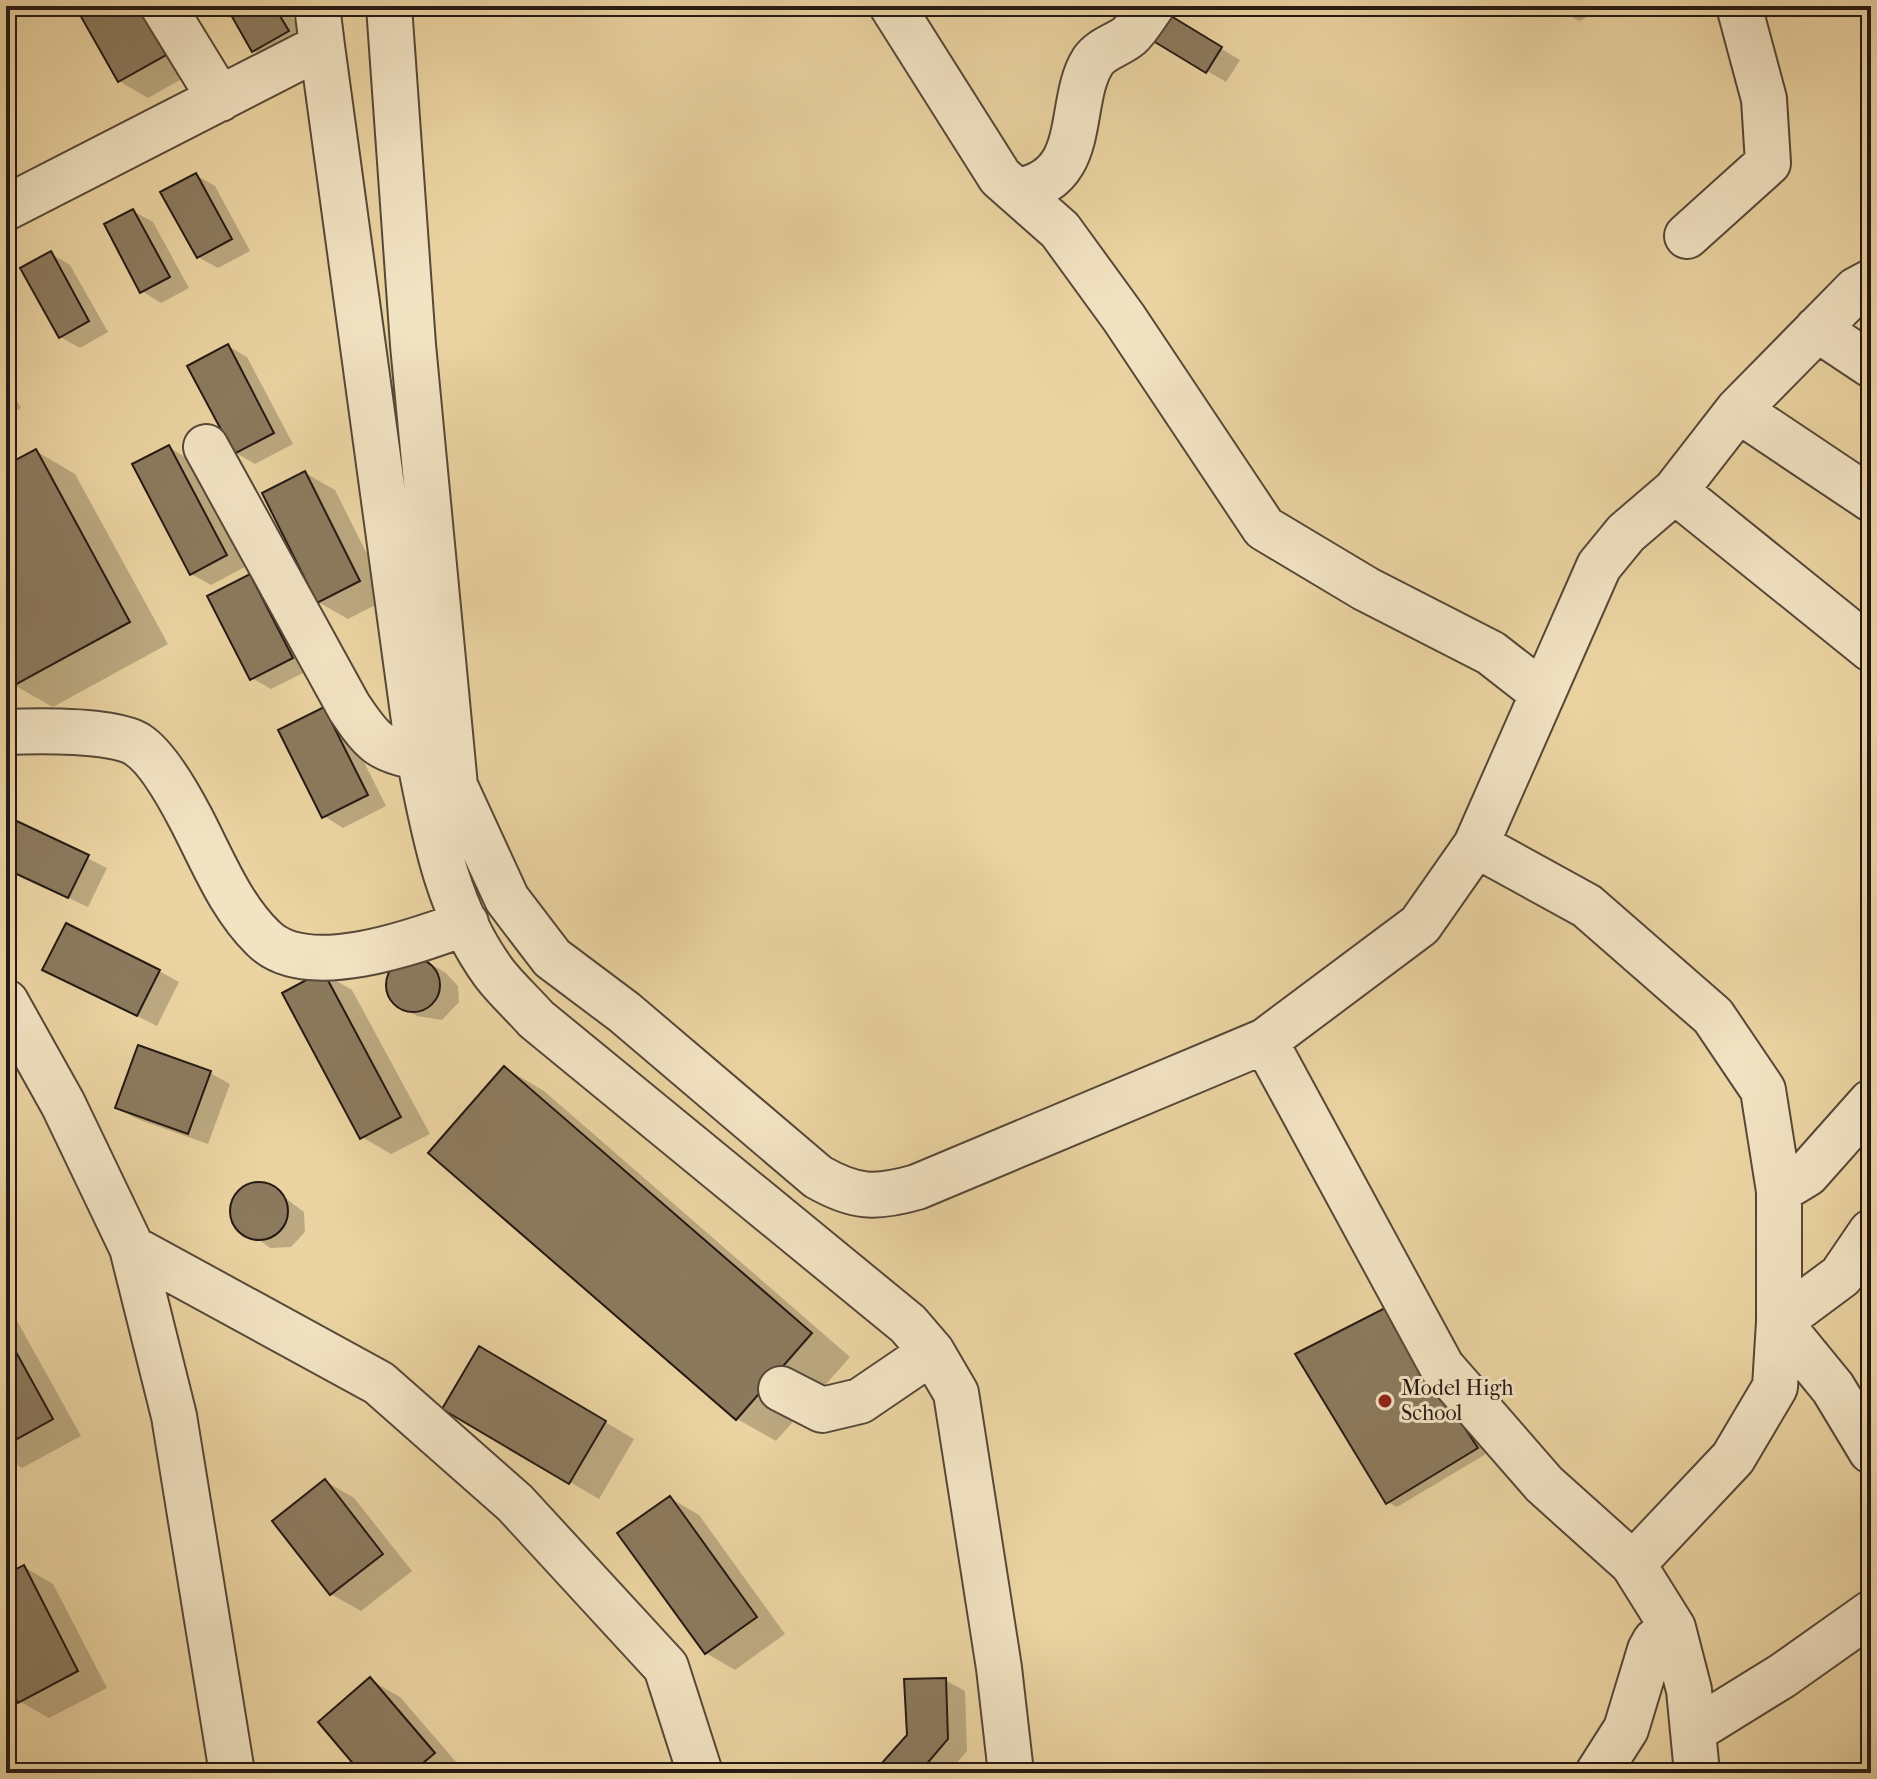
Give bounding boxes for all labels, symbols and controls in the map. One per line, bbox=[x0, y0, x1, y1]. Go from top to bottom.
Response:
place label: Model High School bbox=[1401, 1375, 1514, 1426]
marker: Model High School bbox=[1376, 1392, 1394, 1410]

